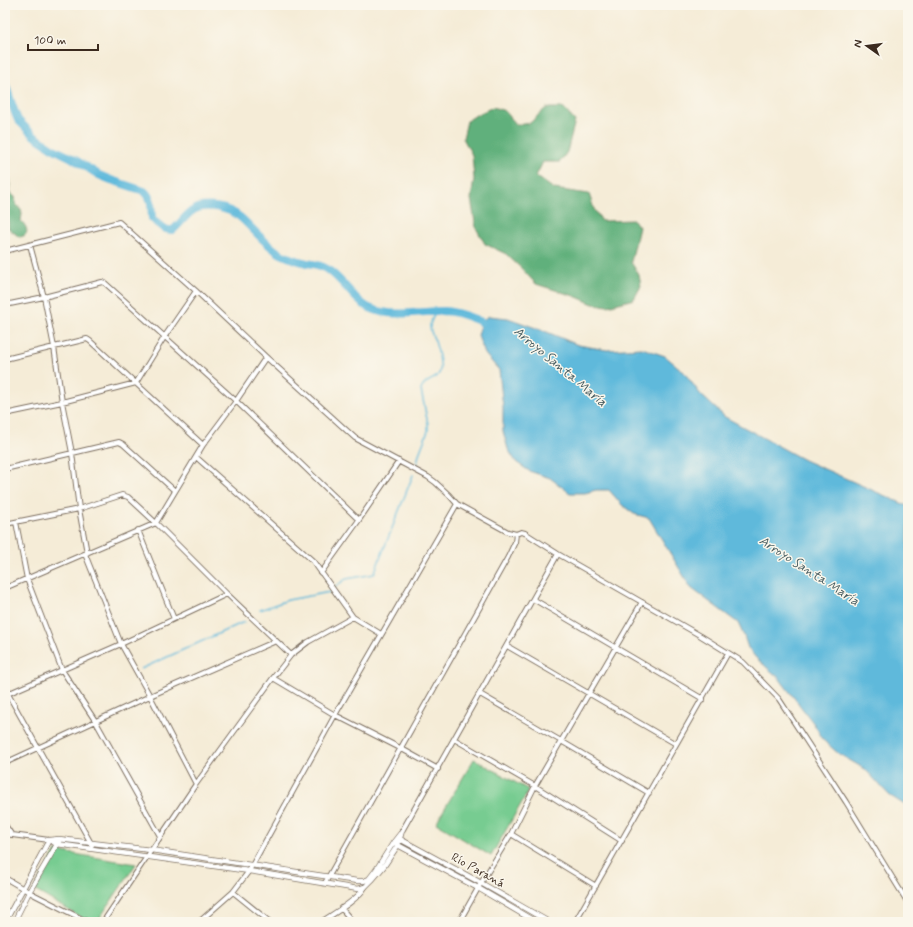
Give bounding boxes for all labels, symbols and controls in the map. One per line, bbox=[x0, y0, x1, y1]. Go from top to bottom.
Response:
scale bar bbox=[28, 26, 98, 52]
north arrow bbox=[847, 26, 887, 66]
text: 100 m bbox=[34, 33, 66, 49]
text: N bbox=[851, 39, 866, 49]
water label: Arroyo Santa María bbox=[510, 323, 610, 411]
water label: Arroyo Santa María bbox=[756, 533, 863, 610]
street label: Río Paraná bbox=[448, 850, 507, 892]

